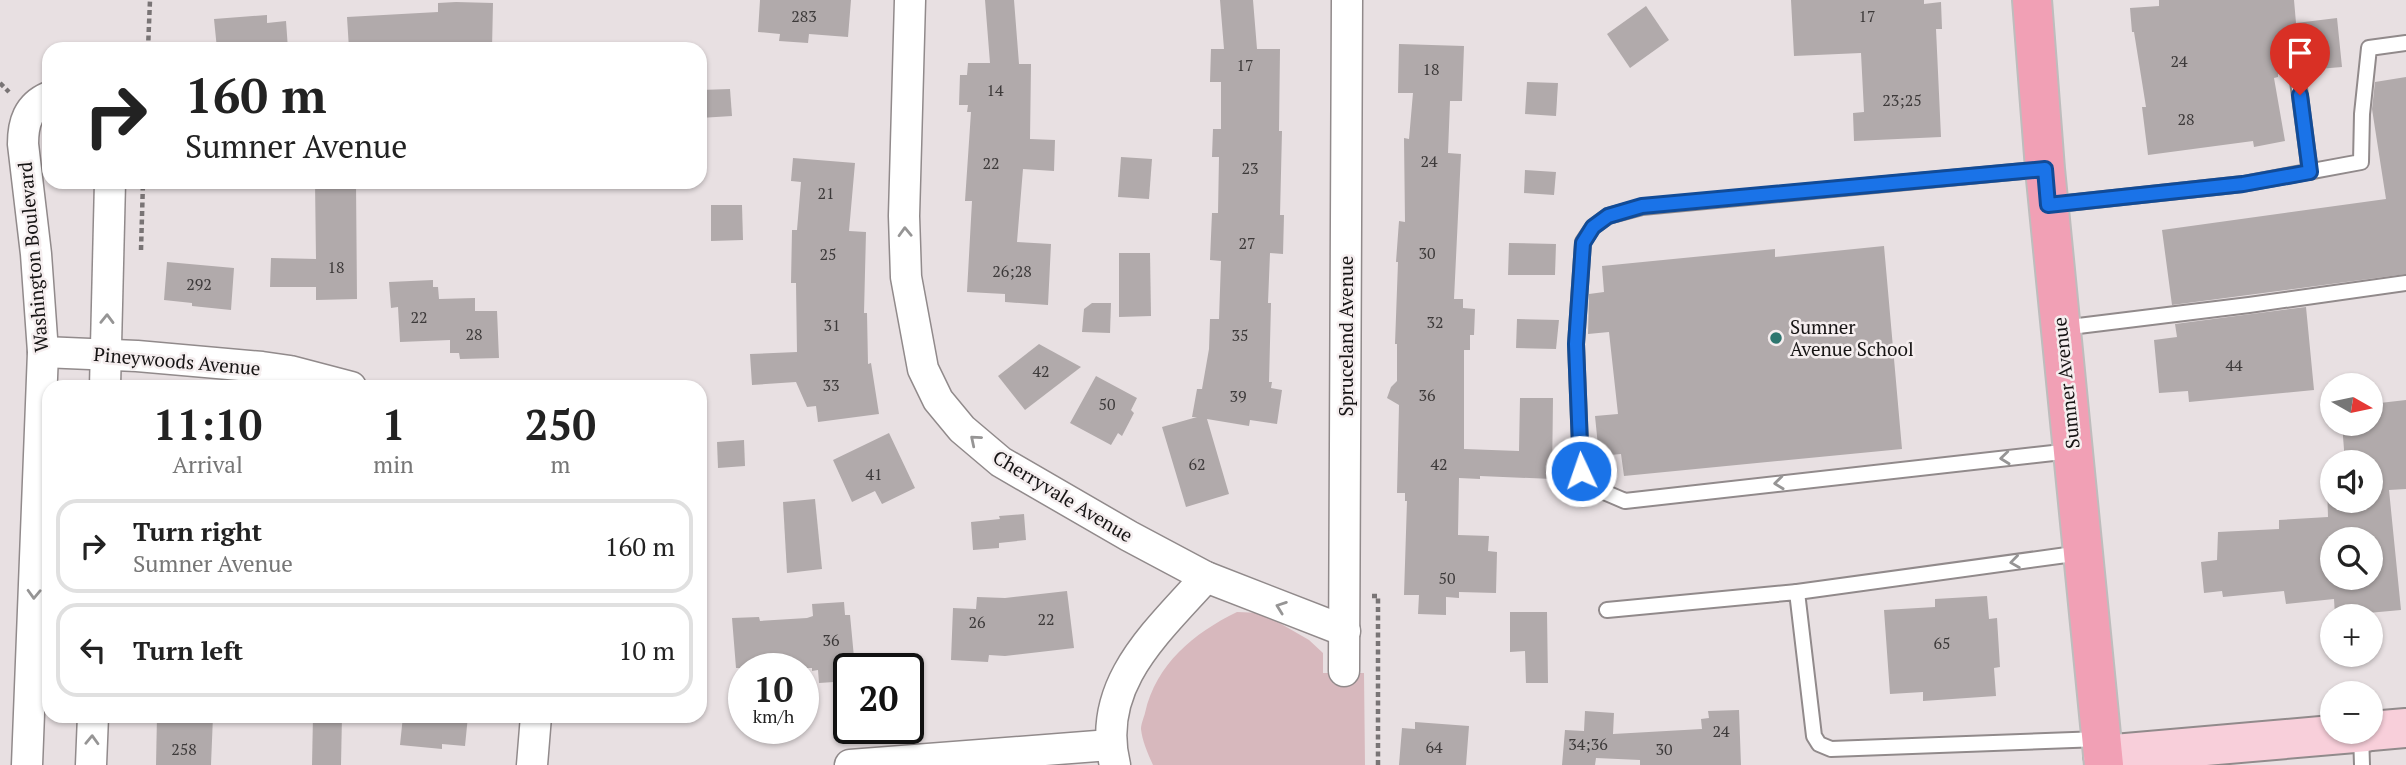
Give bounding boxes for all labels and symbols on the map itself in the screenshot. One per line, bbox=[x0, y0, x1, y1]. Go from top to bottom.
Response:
house number: 283 bbox=[791, 5, 817, 27]
house number: 17 bbox=[1858, 5, 1876, 27]
pin bbox=[2270, 23, 2330, 95]
house number: 24 bbox=[2170, 50, 2188, 72]
house number: 17 bbox=[1236, 54, 1254, 76]
house number: 18 bbox=[1422, 58, 1440, 80]
house number: 14 bbox=[986, 79, 1004, 101]
house number: 23;25 bbox=[1882, 89, 1922, 111]
house number: 28 bbox=[2177, 108, 2195, 130]
house number: 24 bbox=[1420, 150, 1438, 172]
house number: 22 bbox=[982, 152, 1000, 174]
house number: 23 bbox=[1241, 157, 1259, 179]
street label: Washington Boulevard bbox=[12, 160, 53, 353]
house number: 21 bbox=[817, 182, 835, 204]
one-way arrow bbox=[897, 226, 912, 237]
house number: 27 bbox=[1238, 232, 1256, 254]
house number: 30 bbox=[1418, 242, 1436, 264]
house number: 25 bbox=[819, 243, 837, 265]
house number: 18 bbox=[327, 256, 345, 278]
street label: Spruceland Avenue bbox=[1333, 256, 1358, 416]
house number: 26;28 bbox=[992, 260, 1032, 282]
house number: 292 bbox=[186, 273, 212, 295]
house number: 22 bbox=[410, 306, 428, 328]
house number: 32 bbox=[1426, 311, 1444, 333]
one-way arrow bbox=[99, 313, 115, 323]
house number: 31 bbox=[823, 314, 841, 336]
place label: Sumner Avenue School bbox=[1790, 314, 1914, 361]
street label: Sumner Avenue bbox=[2046, 316, 2085, 450]
house number: 28 bbox=[465, 323, 483, 345]
house number: 35 bbox=[1231, 324, 1249, 346]
marker: Sumner Avenue School bbox=[1768, 330, 1784, 346]
street label: Pineywoods Avenue bbox=[92, 341, 262, 380]
house number: 44 bbox=[2225, 354, 2243, 376]
house number: 42 bbox=[1032, 360, 1050, 382]
north arrow bbox=[2320, 373, 2384, 436]
house number: 33 bbox=[822, 374, 840, 396]
house number: 36 bbox=[1418, 384, 1436, 406]
house number: 39 bbox=[1229, 385, 1247, 407]
house number: 50 bbox=[1098, 393, 1116, 415]
position arrow bbox=[1544, 434, 1618, 508]
one-way arrow bbox=[970, 436, 983, 448]
street label: Cherryvale Avenue bbox=[989, 444, 1138, 547]
one-way arrow bbox=[1999, 451, 2011, 466]
house number: 62 bbox=[1188, 453, 1206, 475]
house number: 42 bbox=[1430, 453, 1448, 475]
house number: 41 bbox=[865, 463, 883, 485]
one-way arrow bbox=[1773, 476, 1785, 491]
one-way arrow bbox=[2009, 554, 2021, 569]
house number: 50 bbox=[1438, 567, 1456, 589]
one-way arrow bbox=[27, 589, 42, 600]
one-way arrow bbox=[1275, 601, 1287, 615]
house number: 22 bbox=[1037, 608, 1055, 630]
house number: 26 bbox=[968, 611, 986, 633]
house number: 36 bbox=[822, 629, 840, 651]
house number: 65 bbox=[1933, 632, 1951, 654]
speed limit sign: 20 bbox=[833, 653, 924, 744]
house number: 24 bbox=[1712, 720, 1730, 742]
house number: 34;36 bbox=[1568, 733, 1608, 755]
one-way arrow bbox=[84, 735, 99, 746]
house number: 64 bbox=[1425, 736, 1443, 758]
house number: 258 bbox=[171, 738, 197, 760]
house number: 30 bbox=[1655, 738, 1673, 760]

